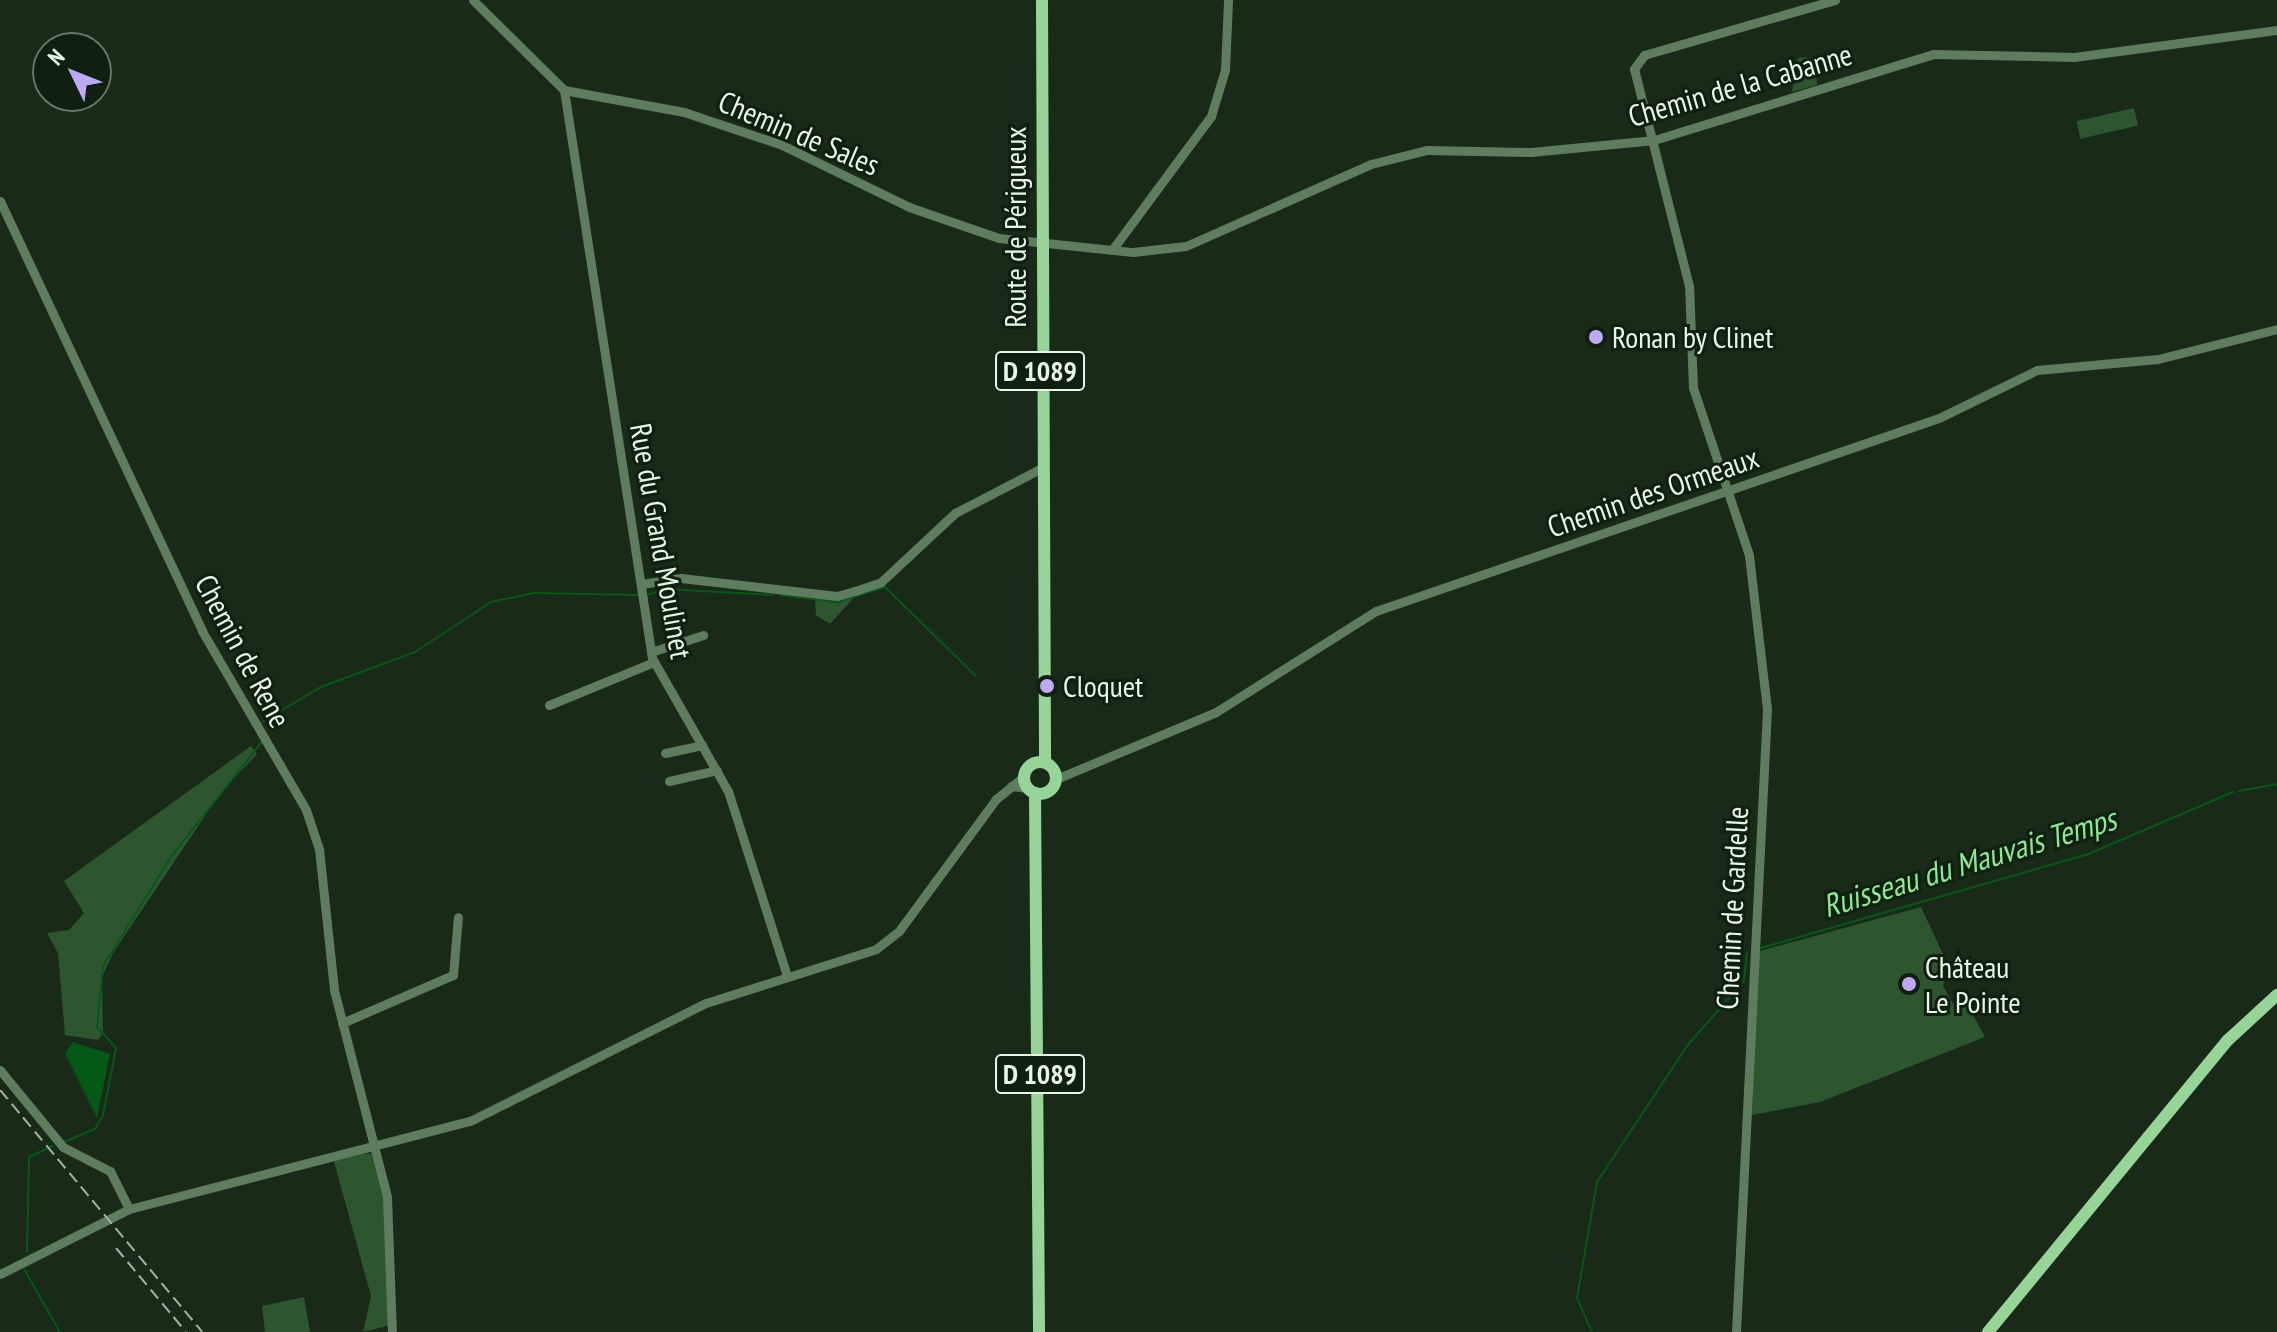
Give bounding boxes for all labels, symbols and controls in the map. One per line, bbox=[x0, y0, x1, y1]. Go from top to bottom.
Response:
north arrow bbox=[32, 32, 112, 112]
street label: Chemin de la Cabanne bbox=[1624, 36, 1856, 134]
text: N bbox=[42, 43, 70, 71]
street label: Chemin de Sales bbox=[713, 83, 885, 183]
street label: Route de Périgueux bbox=[997, 126, 1033, 328]
place label: Ronan by Clinet bbox=[1612, 319, 1774, 355]
marker: Ronan by Clinet bbox=[1587, 328, 1605, 346]
road number: D 1089 bbox=[994, 347, 1086, 395]
street label: Rue du Grand Moulinet bbox=[623, 420, 699, 662]
street label: Chemin des Ormeaux bbox=[1543, 439, 1763, 545]
street label: Chemin de Rene bbox=[188, 568, 298, 734]
place label: Cloquet bbox=[1063, 668, 1143, 704]
marker: Cloquet bbox=[1038, 677, 1056, 695]
water label: Ruisseau du Mauvais Temps bbox=[1817, 799, 2121, 925]
street label: Chemin de Gardelle bbox=[1709, 806, 1755, 1010]
place label: Château Le Pointe bbox=[1925, 949, 2021, 1020]
marker: Château Le Pointe bbox=[1900, 975, 1918, 993]
road number: D 1089 bbox=[994, 1050, 1086, 1098]

